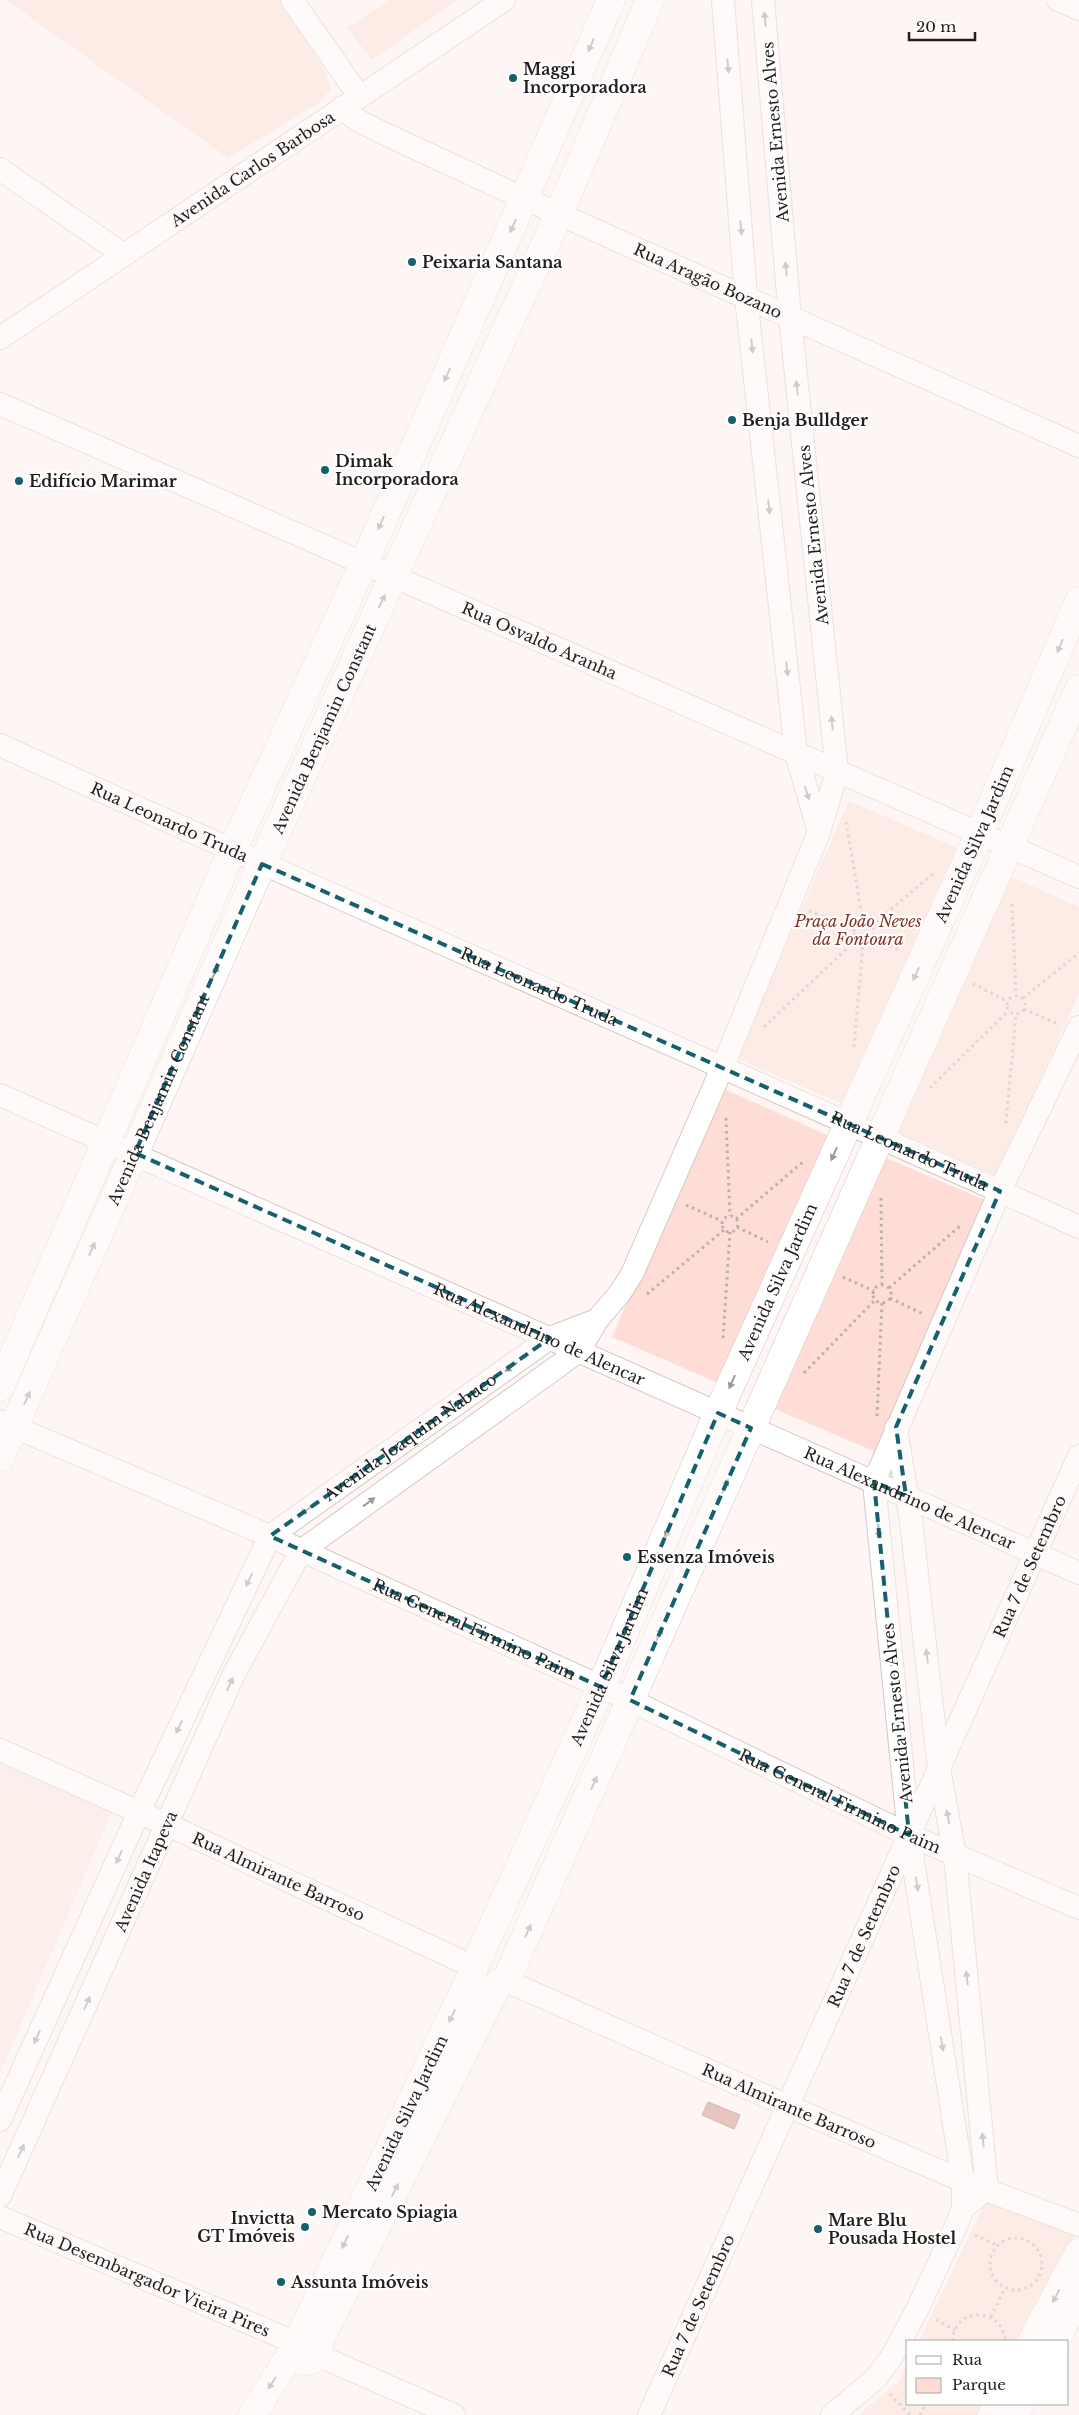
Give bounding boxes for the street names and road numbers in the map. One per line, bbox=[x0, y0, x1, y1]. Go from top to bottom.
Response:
street label: Avenida Ernesto Alves bbox=[757, 41, 793, 224]
street label: Avenida Carlos Barbosa bbox=[166, 106, 338, 231]
street label: Rua Aragão Bozano bbox=[631, 239, 785, 322]
street label: Avenida Ernesto Alves bbox=[794, 444, 833, 627]
street label: Rua Osvaldo Aranha bbox=[459, 598, 620, 683]
street label: Avenida Benjamin Constant bbox=[267, 620, 380, 838]
street label: Avenida Silva Jardim bbox=[930, 762, 1017, 927]
street label: Rua Leonardo Truda bbox=[88, 778, 251, 866]
street label: Rua Leonardo Truda bbox=[457, 943, 622, 1030]
street label: Avenida Benjamin Constant bbox=[102, 991, 214, 1209]
street label: Rua Leonardo Truda bbox=[828, 1107, 992, 1195]
street label: Avenida Silva Jardim bbox=[733, 1200, 821, 1364]
street label: Rua Alexandrino de Alencar bbox=[431, 1278, 649, 1390]
street label: Avenida Joaquim Nabuco bbox=[319, 1369, 500, 1506]
street label: Rua Alexandrino de Alencar bbox=[801, 1442, 1019, 1554]
street label: Rua 7 de Setembro bbox=[989, 1492, 1070, 1641]
street label: Rua General Firmino Paim bbox=[370, 1574, 579, 1684]
street label: Avenida Silva Jardim bbox=[565, 1585, 652, 1749]
street label: Avenida Ernesto Alves bbox=[878, 1622, 917, 1805]
street label: Rua General Firmino Paim bbox=[736, 1744, 944, 1857]
street label: Avenida Itapeva bbox=[109, 1807, 181, 1936]
street label: Rua Almirante Barroso bbox=[189, 1828, 368, 1925]
street label: Rua 7 de Setembro bbox=[823, 1862, 904, 2010]
street label: Avenida Silva Jardim bbox=[360, 2032, 452, 2195]
street label: Rua Almirante Barroso bbox=[699, 2059, 879, 2153]
street label: Rua Desembargador Vieira Pires bbox=[21, 2218, 273, 2341]
street label: Rua 7 de Setembro bbox=[657, 2231, 739, 2380]

